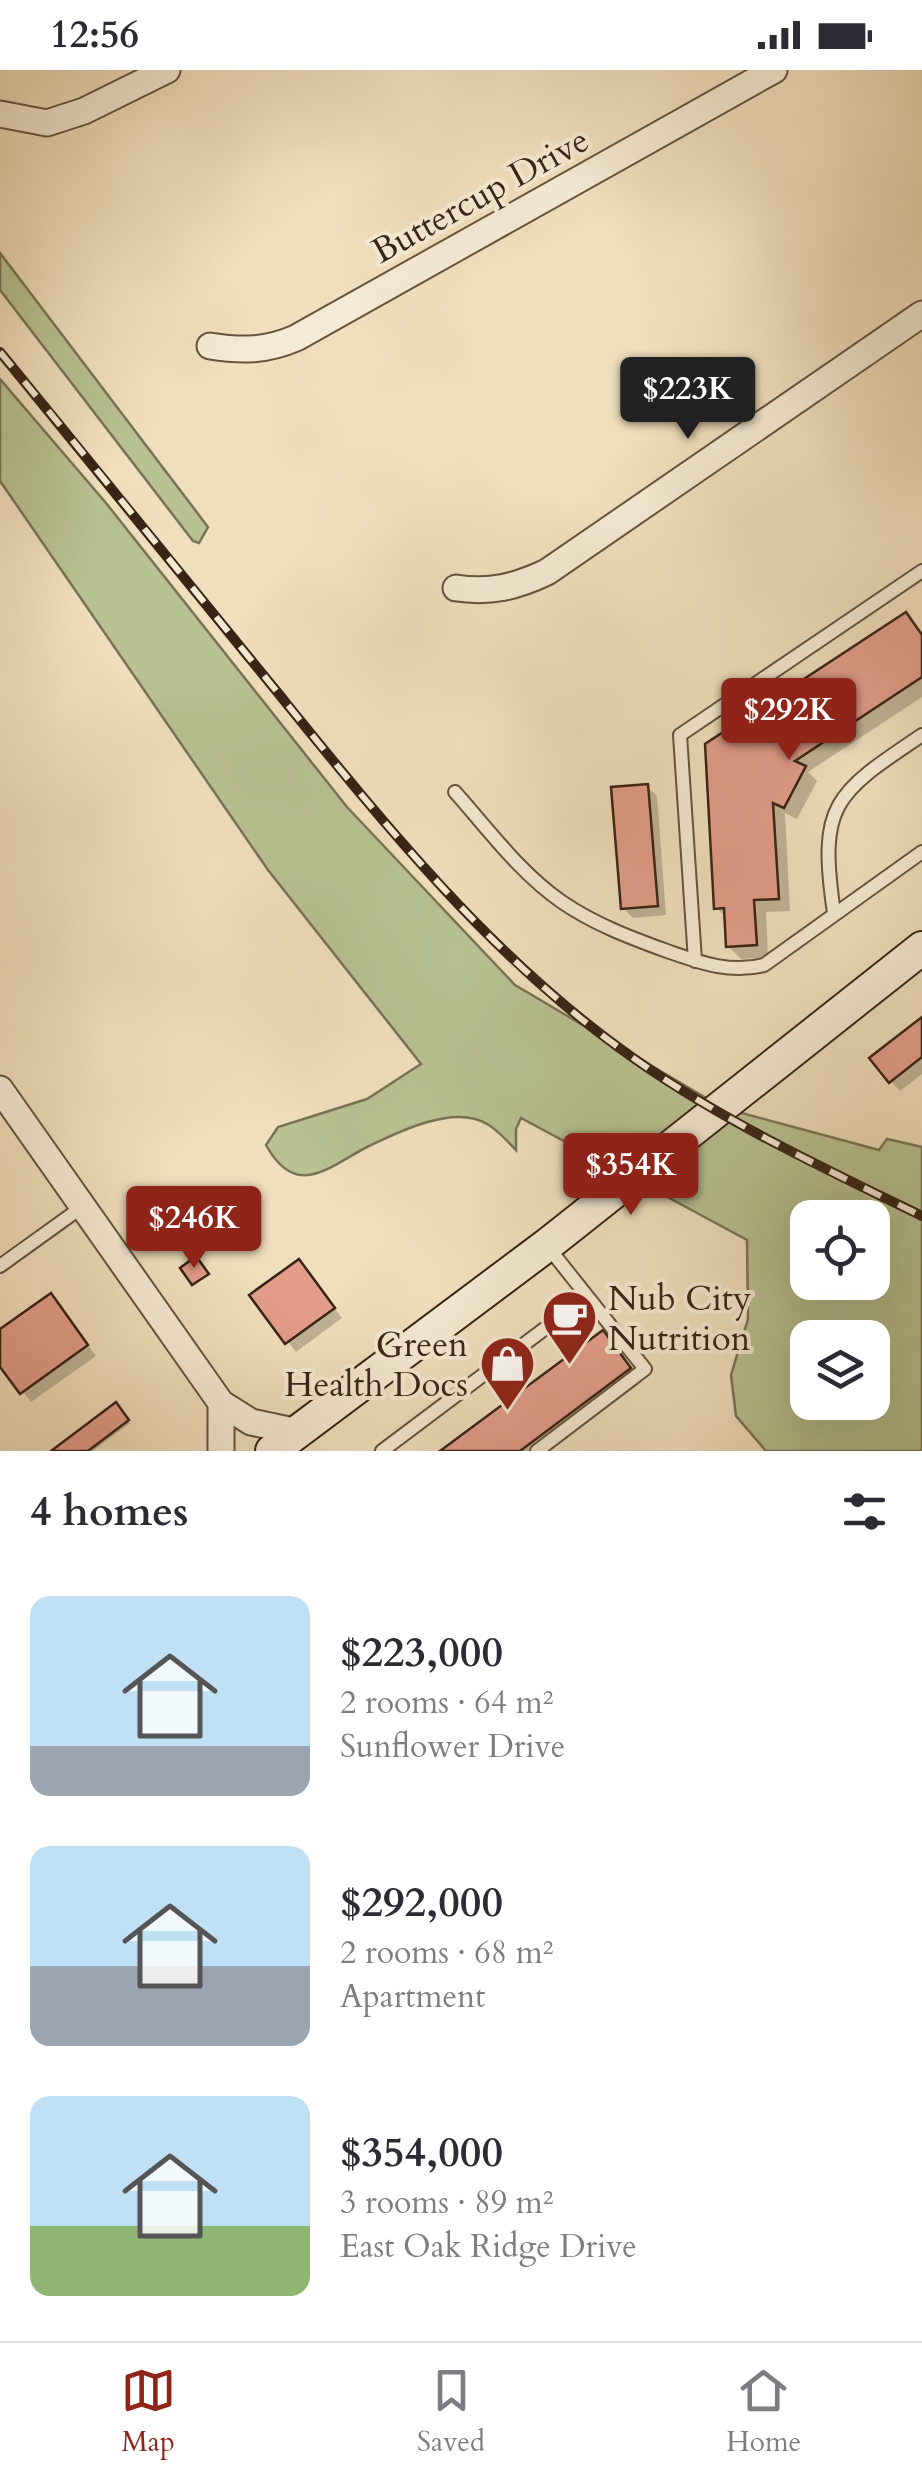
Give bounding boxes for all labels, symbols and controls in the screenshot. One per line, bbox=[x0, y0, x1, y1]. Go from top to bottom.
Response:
text: 12:56 bbox=[50, 9, 139, 61]
street label: Buttercup Drive bbox=[363, 116, 598, 275]
pin: $223K bbox=[618, 357, 758, 442]
text: $223K bbox=[642, 367, 734, 411]
pin: $292K bbox=[719, 678, 859, 763]
text: $292K bbox=[743, 688, 835, 732]
pin: $354K bbox=[561, 1133, 701, 1218]
text: $354K bbox=[585, 1143, 677, 1187]
pin: $246K bbox=[124, 1186, 264, 1271]
text: $246K bbox=[148, 1196, 240, 1240]
map controls bbox=[790, 1200, 890, 1420]
button: locate bbox=[790, 1200, 890, 1300]
place label: Nub City Nutrition bbox=[608, 1275, 752, 1363]
cafe icon: Nub City Nutrition bbox=[539, 1288, 599, 1367]
button: layers bbox=[790, 1320, 890, 1420]
place label: Green Health Docs bbox=[284, 1321, 468, 1409]
shop icon: Green Health Docs bbox=[477, 1334, 537, 1413]
text: 4 homes bbox=[30, 1483, 188, 1540]
icon: filters bbox=[837, 1484, 892, 1539]
text: $223,000 bbox=[340, 1624, 503, 1681]
icon: home bbox=[110, 1636, 230, 1756]
text: 2 rooms · 64 m² bbox=[340, 1681, 553, 1725]
text: Sunflower Drive bbox=[340, 1725, 565, 1769]
text: $292,000 bbox=[340, 1874, 503, 1931]
icon: home bbox=[110, 1886, 230, 2006]
text: 2 rooms · 68 m² bbox=[340, 1931, 553, 1975]
text: Apartment bbox=[340, 1975, 485, 2019]
text: $354,000 bbox=[340, 2124, 503, 2181]
icon: home bbox=[110, 2136, 230, 2256]
text: 3 rooms · 89 m² bbox=[340, 2181, 553, 2225]
text: East Oak Ridge Drive bbox=[340, 2225, 637, 2269]
tab: Map bbox=[121, 2363, 176, 2461]
tab: Saved bbox=[417, 2363, 485, 2461]
tab: Home bbox=[726, 2363, 801, 2461]

